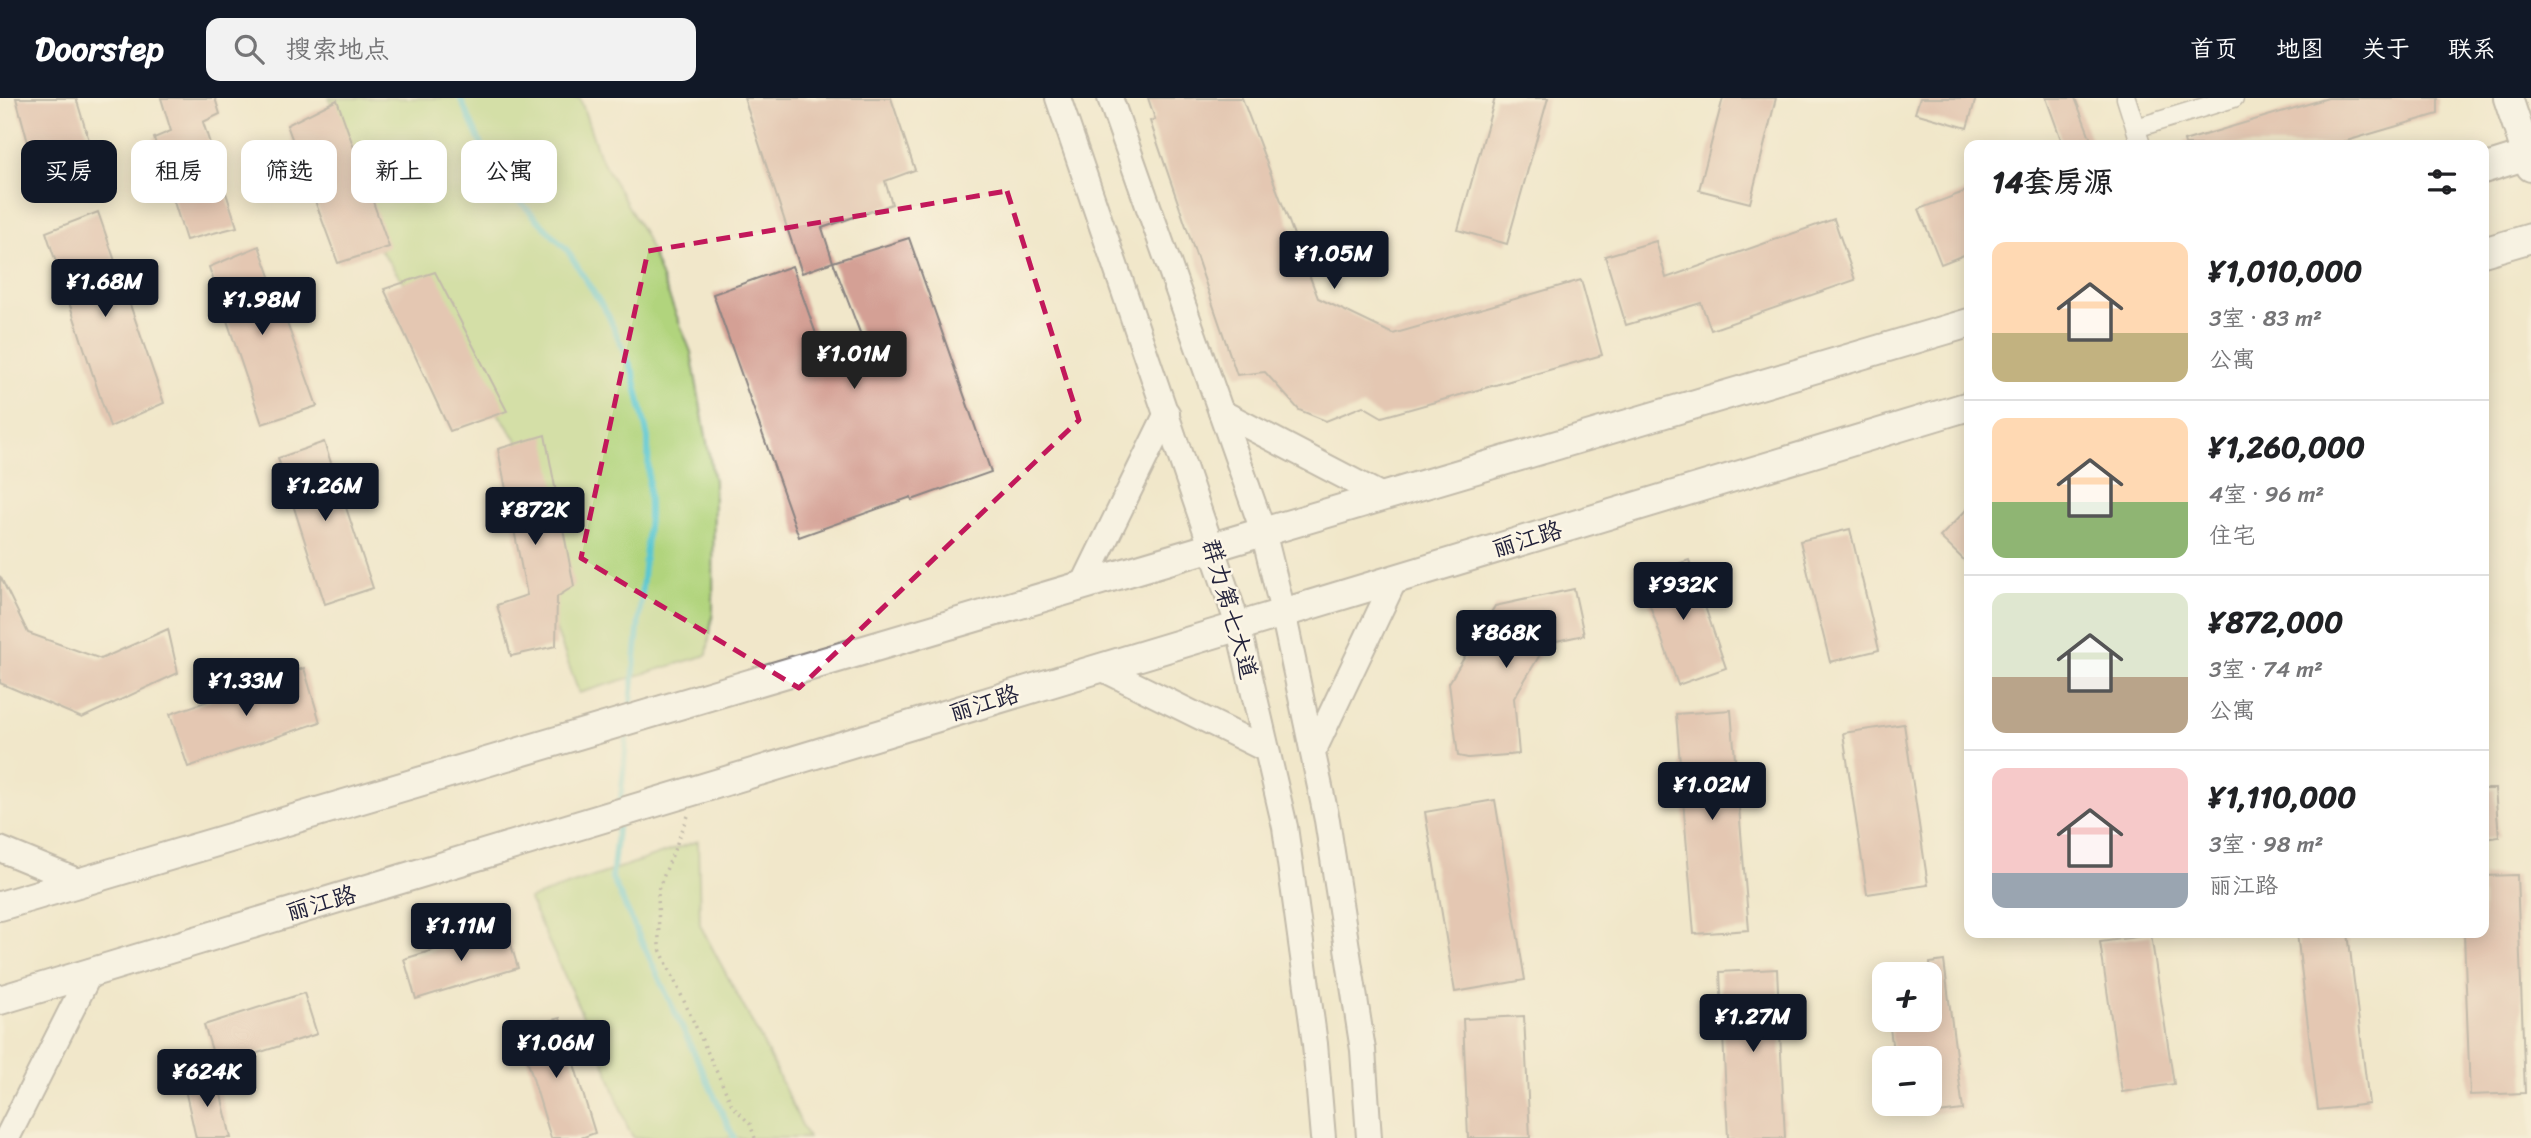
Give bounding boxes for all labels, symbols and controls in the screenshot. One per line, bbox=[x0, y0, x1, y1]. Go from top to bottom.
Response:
search box bbox=[206, 18, 696, 81]
text: Doorstep bbox=[35, 20, 164, 78]
text: 搜索地点 bbox=[286, 26, 390, 72]
text: 首页 bbox=[2190, 28, 2238, 70]
text: 地图 bbox=[2276, 28, 2324, 70]
text: 关于 bbox=[2362, 28, 2410, 70]
text: 联系 bbox=[2448, 28, 2496, 70]
icon: search bbox=[230, 30, 268, 68]
chip: 买房 bbox=[21, 140, 117, 203]
chip: 租房 bbox=[131, 140, 227, 203]
chip: 筛选 bbox=[241, 140, 337, 203]
chip: 新上 bbox=[351, 140, 447, 203]
chip: 公寓 bbox=[461, 140, 557, 203]
text: 14套房源 bbox=[1992, 155, 2114, 209]
icon: filters bbox=[2423, 163, 2461, 201]
pin: ¥1.05M bbox=[1277, 232, 1391, 291]
text: ¥1.05M bbox=[1296, 233, 1372, 274]
text: ¥1,010,000 bbox=[2209, 244, 2362, 298]
pin: ¥1.68M bbox=[48, 260, 162, 319]
text: ¥1.68M bbox=[67, 261, 143, 302]
icon: home bbox=[2048, 270, 2132, 354]
pin: ¥1.98M bbox=[205, 278, 319, 337]
text: ¥1.98M bbox=[224, 279, 300, 320]
text: 3室 · 83 m² bbox=[2209, 298, 2322, 339]
pin: ¥1.01M bbox=[797, 331, 911, 391]
text: ¥1.01M bbox=[818, 333, 890, 374]
text: 公寓 bbox=[2209, 339, 2255, 380]
text: ¥1,260,000 bbox=[2209, 420, 2365, 474]
icon: home bbox=[2048, 446, 2132, 530]
pin: ¥1.26M bbox=[268, 464, 382, 523]
text: ¥1.26M bbox=[288, 465, 362, 506]
text: 4室 · 96 m² bbox=[2209, 474, 2324, 515]
pin: ¥872K bbox=[486, 488, 584, 547]
text: ¥872K bbox=[501, 489, 569, 530]
street label: 丽江路 bbox=[1486, 508, 1568, 570]
text: 住宅 bbox=[2209, 515, 2255, 556]
street label: 群力第七大道 bbox=[1190, 534, 1270, 684]
pin: ¥932K bbox=[1634, 562, 1732, 622]
text: ¥932K bbox=[1650, 564, 1716, 605]
text: ¥872,000 bbox=[2209, 595, 2343, 649]
pin: ¥868K bbox=[1457, 610, 1555, 670]
text: ¥868K bbox=[1472, 612, 1540, 653]
icon: home bbox=[2048, 621, 2132, 705]
text: 3室 · 74 m² bbox=[2209, 649, 2323, 690]
pin: ¥1.33M bbox=[189, 658, 303, 718]
text: ¥1.33M bbox=[209, 660, 283, 701]
street label: 丽江路 bbox=[943, 672, 1025, 734]
text: 公寓 bbox=[2209, 690, 2255, 731]
pin: ¥1.02M bbox=[1655, 762, 1769, 822]
text: ¥1.02M bbox=[1674, 764, 1750, 805]
text: ¥1,110,000 bbox=[2209, 770, 2356, 824]
icon: home bbox=[2048, 796, 2132, 880]
text: 3室 · 98 m² bbox=[2209, 824, 2323, 865]
text: 丽江路 bbox=[2209, 865, 2278, 906]
street label: 丽江路 bbox=[281, 873, 361, 933]
pin: ¥1.11M bbox=[404, 904, 518, 963]
text: ¥1.11M bbox=[427, 905, 495, 946]
map controls bbox=[1872, 962, 1942, 1116]
button: + bbox=[1872, 962, 1942, 1032]
pin: ¥1.27M bbox=[1696, 995, 1810, 1054]
text: ¥1.27M bbox=[1716, 996, 1790, 1037]
pin: ¥1.06M bbox=[499, 1020, 613, 1080]
text: ¥1.06M bbox=[518, 1022, 594, 1063]
button: − bbox=[1872, 1046, 1942, 1116]
pin: ¥624K bbox=[158, 1049, 256, 1109]
text: ¥624K bbox=[173, 1051, 241, 1092]

